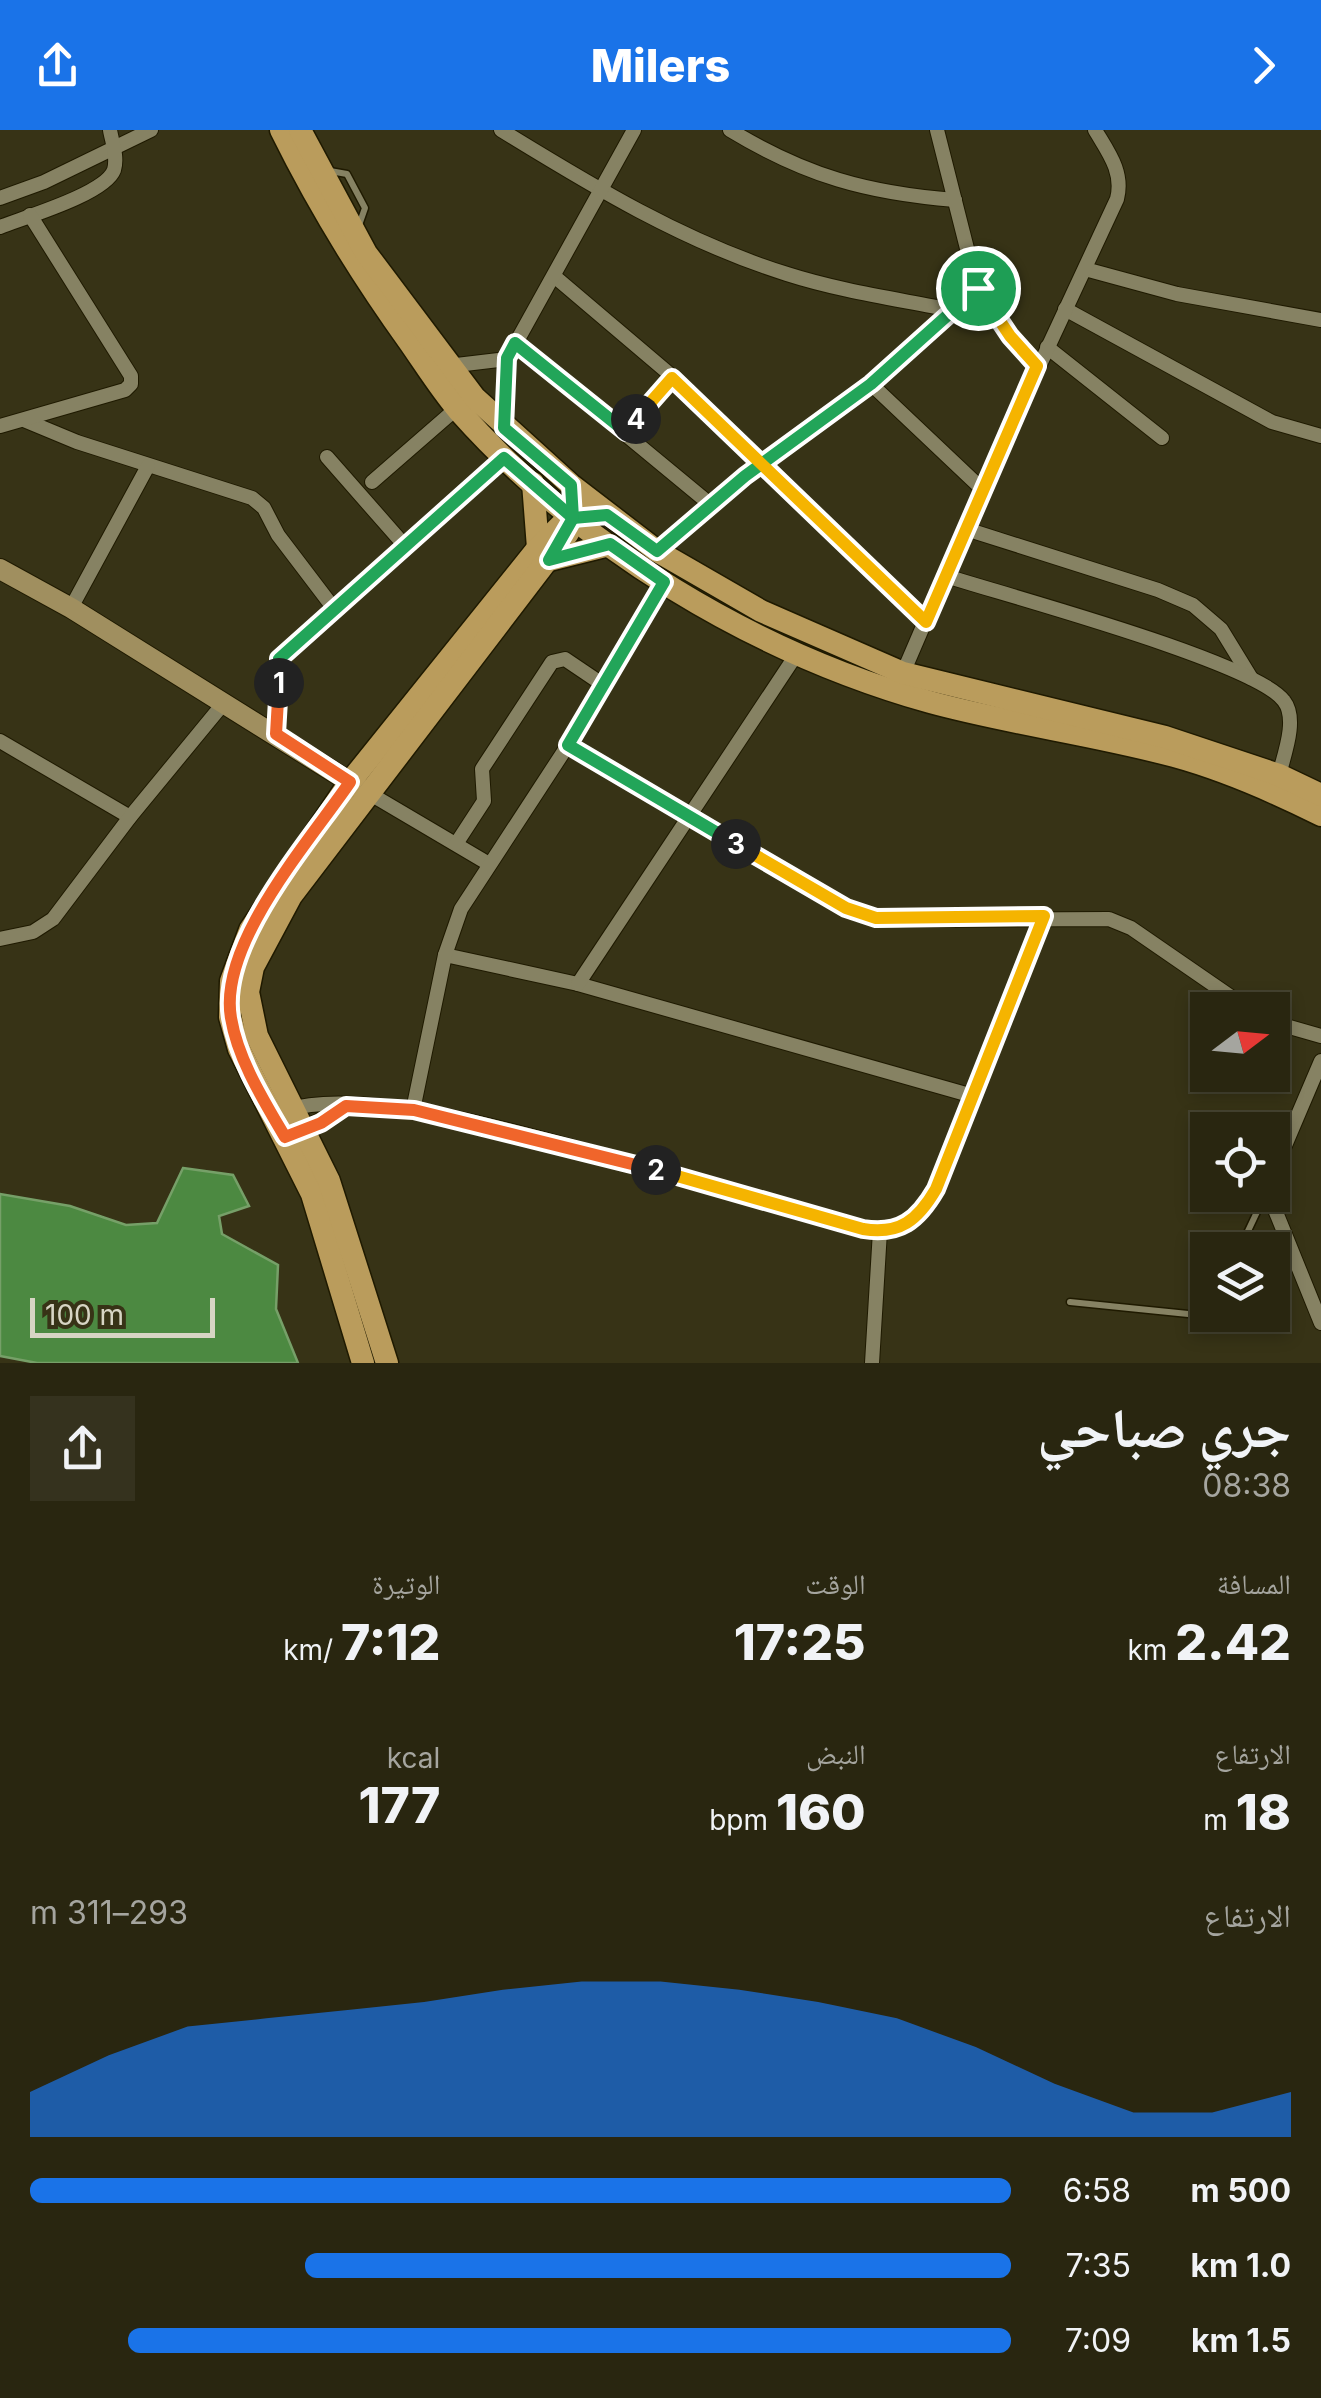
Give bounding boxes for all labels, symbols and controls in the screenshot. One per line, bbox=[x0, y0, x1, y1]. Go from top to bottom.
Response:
icon: share bbox=[30, 38, 85, 93]
text: Milers bbox=[591, 38, 730, 93]
icon: forward bbox=[1236, 38, 1291, 93]
pin bbox=[936, 246, 1021, 331]
icon: arrive bbox=[951, 261, 1006, 316]
pin: 4 bbox=[611, 394, 661, 444]
text: 4 bbox=[627, 402, 645, 436]
pin: 1 bbox=[254, 658, 304, 708]
text: 1 bbox=[273, 666, 285, 700]
pin: 3 bbox=[711, 819, 761, 869]
text: 3 bbox=[727, 827, 745, 861]
north arrow bbox=[1190, 992, 1290, 1092]
map controls bbox=[1190, 992, 1290, 1332]
button: locate bbox=[1190, 1112, 1290, 1212]
pin: 2 bbox=[631, 1145, 681, 1195]
text: 2 bbox=[647, 1153, 665, 1187]
button: layers bbox=[1190, 1232, 1290, 1332]
scale bar bbox=[30, 1293, 215, 1338]
text: 100 m bbox=[45, 1298, 124, 1332]
text: جري صباحي bbox=[1037, 1395, 1291, 1461]
button: share bbox=[30, 1396, 135, 1501]
text: 08:38 bbox=[1202, 1466, 1291, 1505]
text: الوتيرة bbox=[372, 1567, 440, 1601]
text: الوقت bbox=[805, 1567, 866, 1601]
text: المسافة bbox=[1217, 1567, 1291, 1601]
text: 7:12 bbox=[341, 1612, 440, 1672]
text: 17:25 bbox=[734, 1612, 866, 1672]
text: 2.42 bbox=[1175, 1612, 1291, 1672]
text: /km bbox=[283, 1633, 341, 1667]
text: km bbox=[1127, 1633, 1175, 1667]
text: النبض bbox=[806, 1737, 866, 1771]
text: الارتفاع bbox=[1215, 1737, 1291, 1771]
text: kcal bbox=[387, 1741, 440, 1775]
text: 177 bbox=[359, 1775, 440, 1835]
text: 160 bbox=[776, 1782, 866, 1842]
text: 18 bbox=[1236, 1782, 1291, 1842]
text: bpm bbox=[709, 1803, 776, 1837]
text: m bbox=[1203, 1803, 1236, 1837]
text: 293–311 m bbox=[30, 1893, 188, 1932]
text: الارتفاع bbox=[1204, 1896, 1291, 1935]
text: 6:58 bbox=[1063, 2171, 1131, 2210]
text: 500 m bbox=[1191, 2171, 1291, 2210]
text: 7:35 bbox=[1066, 2246, 1131, 2285]
text: 1.0 km bbox=[1191, 2246, 1291, 2285]
text: 7:09 bbox=[1065, 2321, 1131, 2360]
text: 1.5 km bbox=[1191, 2321, 1291, 2360]

